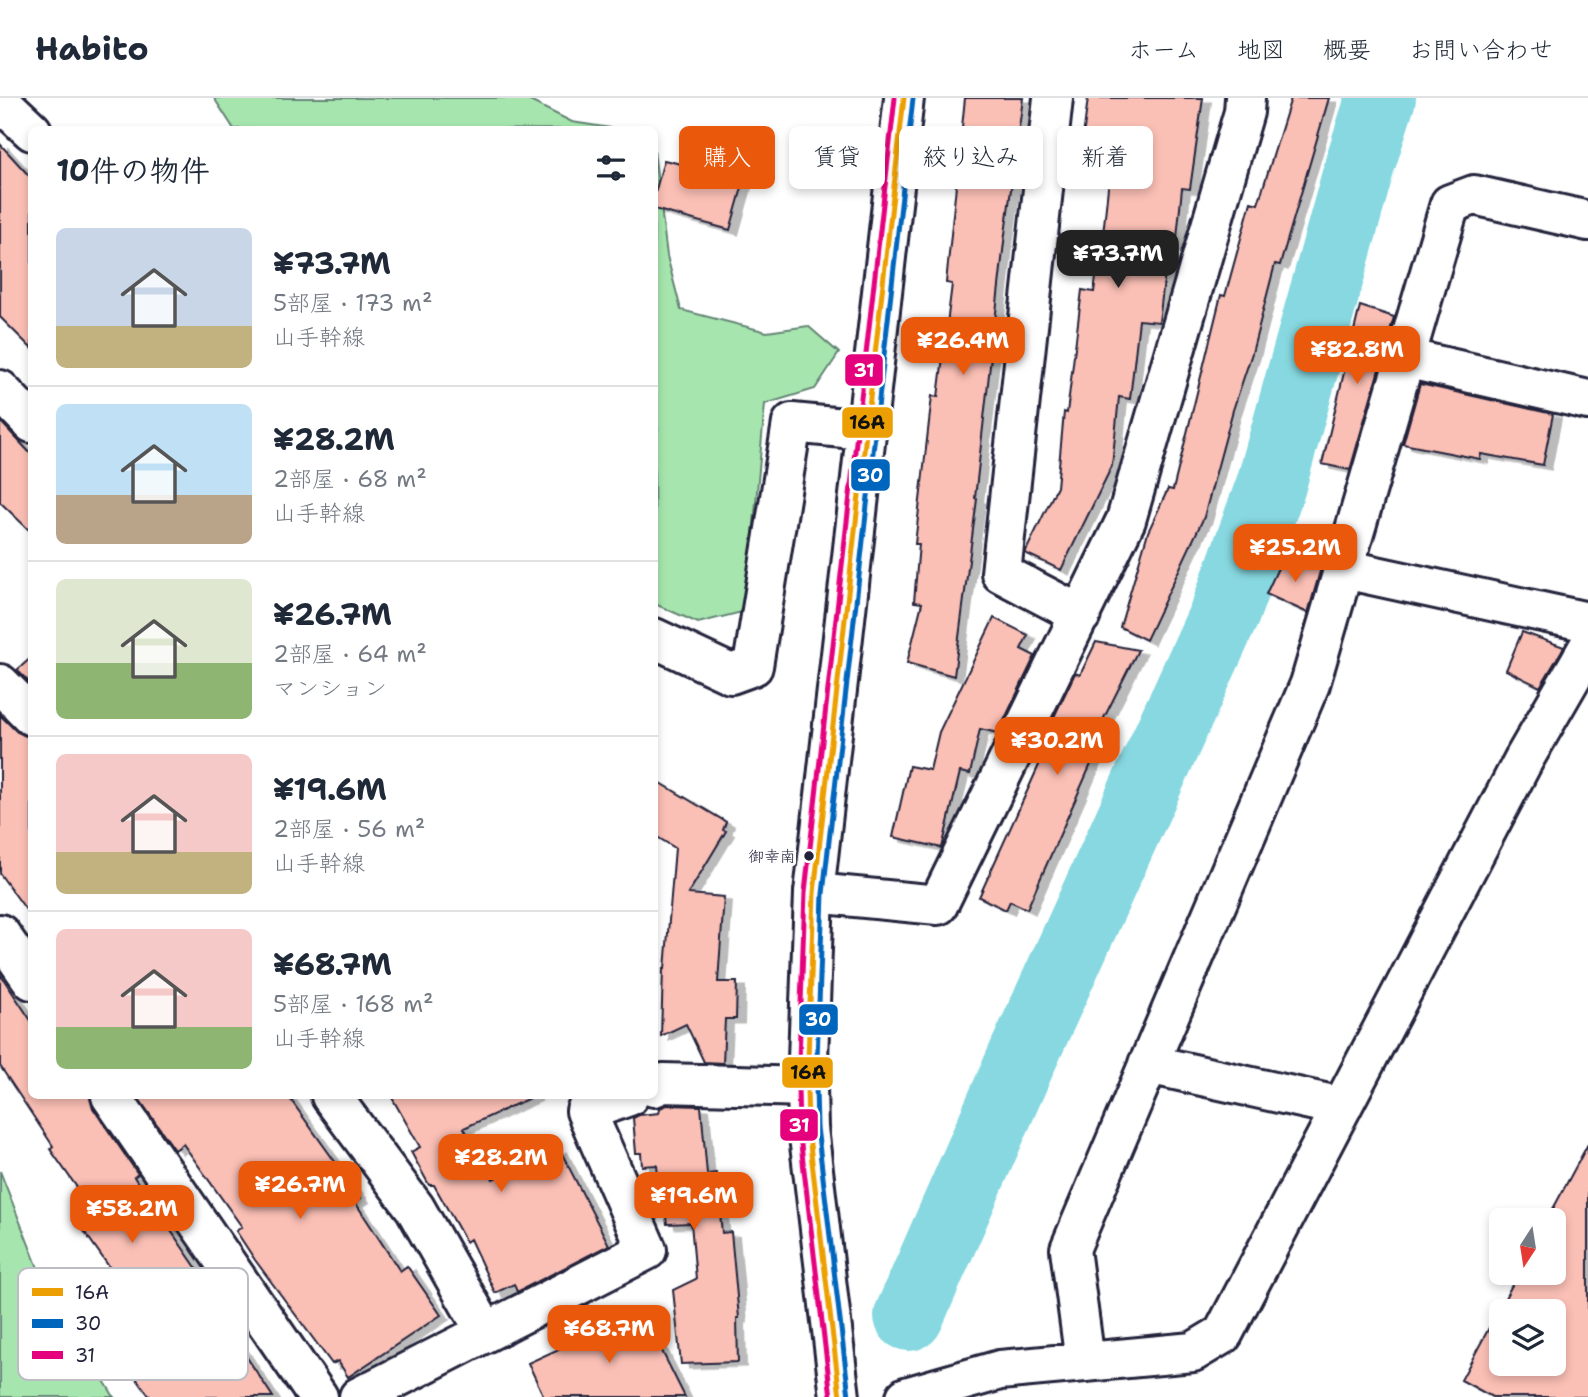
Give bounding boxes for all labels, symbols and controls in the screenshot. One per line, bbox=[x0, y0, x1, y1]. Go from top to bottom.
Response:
text: Habito bbox=[35, 26, 149, 71]
text: ホーム bbox=[1128, 34, 1199, 66]
text: 地図 bbox=[1237, 34, 1285, 66]
text: 概要 bbox=[1323, 34, 1371, 66]
text: お問い合わせ bbox=[1409, 34, 1553, 66]
chip: 購入 bbox=[679, 126, 775, 189]
chip: 賃貸 bbox=[789, 126, 885, 189]
chip: 絞り込み bbox=[899, 126, 1043, 189]
chip: 新着 bbox=[1057, 126, 1153, 189]
icon: filters bbox=[592, 149, 630, 187]
text: 10件の物件 bbox=[56, 150, 210, 191]
pin: ¥73.7M bbox=[1061, 230, 1175, 290]
text: ¥73.7M bbox=[1073, 238, 1163, 268]
text: ¥73.7M bbox=[273, 243, 391, 284]
icon: home bbox=[112, 256, 196, 340]
text: 5部屋 · 173 m² bbox=[273, 288, 432, 318]
pin: ¥26.4M bbox=[906, 317, 1020, 377]
text: 山手幹線 bbox=[273, 322, 365, 352]
text: ¥26.4M bbox=[917, 325, 1009, 355]
pin: ¥82.8M bbox=[1300, 327, 1414, 386]
text: ¥82.8M bbox=[1310, 334, 1404, 364]
line badge: 31 bbox=[844, 353, 884, 387]
text: 31 bbox=[853, 358, 875, 383]
line badge: 16A bbox=[841, 406, 894, 439]
text: 16A bbox=[849, 410, 885, 435]
text: ¥28.2M bbox=[273, 419, 395, 460]
icon: home bbox=[112, 432, 196, 516]
line badge: 30 bbox=[850, 458, 891, 492]
text: 30 bbox=[857, 463, 883, 488]
text: 2部屋 · 68 m² bbox=[273, 464, 427, 494]
text: 山手幹線 bbox=[273, 498, 365, 528]
pin: ¥25.2M bbox=[1238, 524, 1352, 584]
text: ¥25.2M bbox=[1249, 532, 1341, 562]
text: ¥26.7M bbox=[273, 594, 392, 635]
icon: home bbox=[112, 607, 196, 691]
text: 2部屋 · 64 m² bbox=[273, 639, 427, 669]
text: マンション bbox=[273, 673, 387, 703]
pin: ¥30.2M bbox=[1000, 718, 1114, 777]
text: ¥30.2M bbox=[1011, 725, 1103, 755]
text: ¥19.6M bbox=[273, 769, 387, 810]
icon: home bbox=[112, 782, 196, 866]
text: 2部屋 · 56 m² bbox=[273, 814, 425, 844]
place label: 御幸南 bbox=[748, 846, 796, 867]
text: 山手幹線 bbox=[273, 848, 365, 878]
marker: 御幸南 bbox=[802, 849, 816, 863]
text: ¥68.7M bbox=[273, 944, 392, 985]
icon: home bbox=[112, 957, 196, 1041]
text: 5部屋 · 168 m² bbox=[273, 989, 434, 1019]
line badge: 30 bbox=[798, 1003, 839, 1036]
text: 30 bbox=[805, 1007, 831, 1032]
text: 山手幹線 bbox=[273, 1023, 365, 1053]
line badge: 16A bbox=[781, 1056, 834, 1089]
text: 16A bbox=[790, 1060, 826, 1085]
line badge: 31 bbox=[779, 1108, 819, 1142]
text: 31 bbox=[788, 1113, 810, 1138]
pin: ¥28.2M bbox=[444, 1134, 558, 1194]
text: ¥28.2M bbox=[454, 1142, 548, 1172]
pin: ¥26.7M bbox=[243, 1162, 357, 1221]
text: ¥26.7M bbox=[254, 1169, 346, 1199]
pin: ¥19.6M bbox=[637, 1172, 751, 1232]
text: ¥19.6M bbox=[650, 1180, 738, 1210]
pin: ¥58.2M bbox=[75, 1186, 189, 1245]
text: ¥58.2M bbox=[86, 1193, 178, 1223]
north arrow bbox=[1489, 1208, 1566, 1284]
map controls bbox=[1489, 1208, 1566, 1376]
legend bbox=[18, 1268, 248, 1380]
text: 16A bbox=[75, 1280, 109, 1305]
button: layers bbox=[1489, 1299, 1566, 1376]
pin: ¥68.7M bbox=[552, 1306, 666, 1365]
text: 30 bbox=[75, 1311, 101, 1336]
text: ¥68.7M bbox=[563, 1313, 655, 1343]
text: 31 bbox=[75, 1343, 95, 1368]

